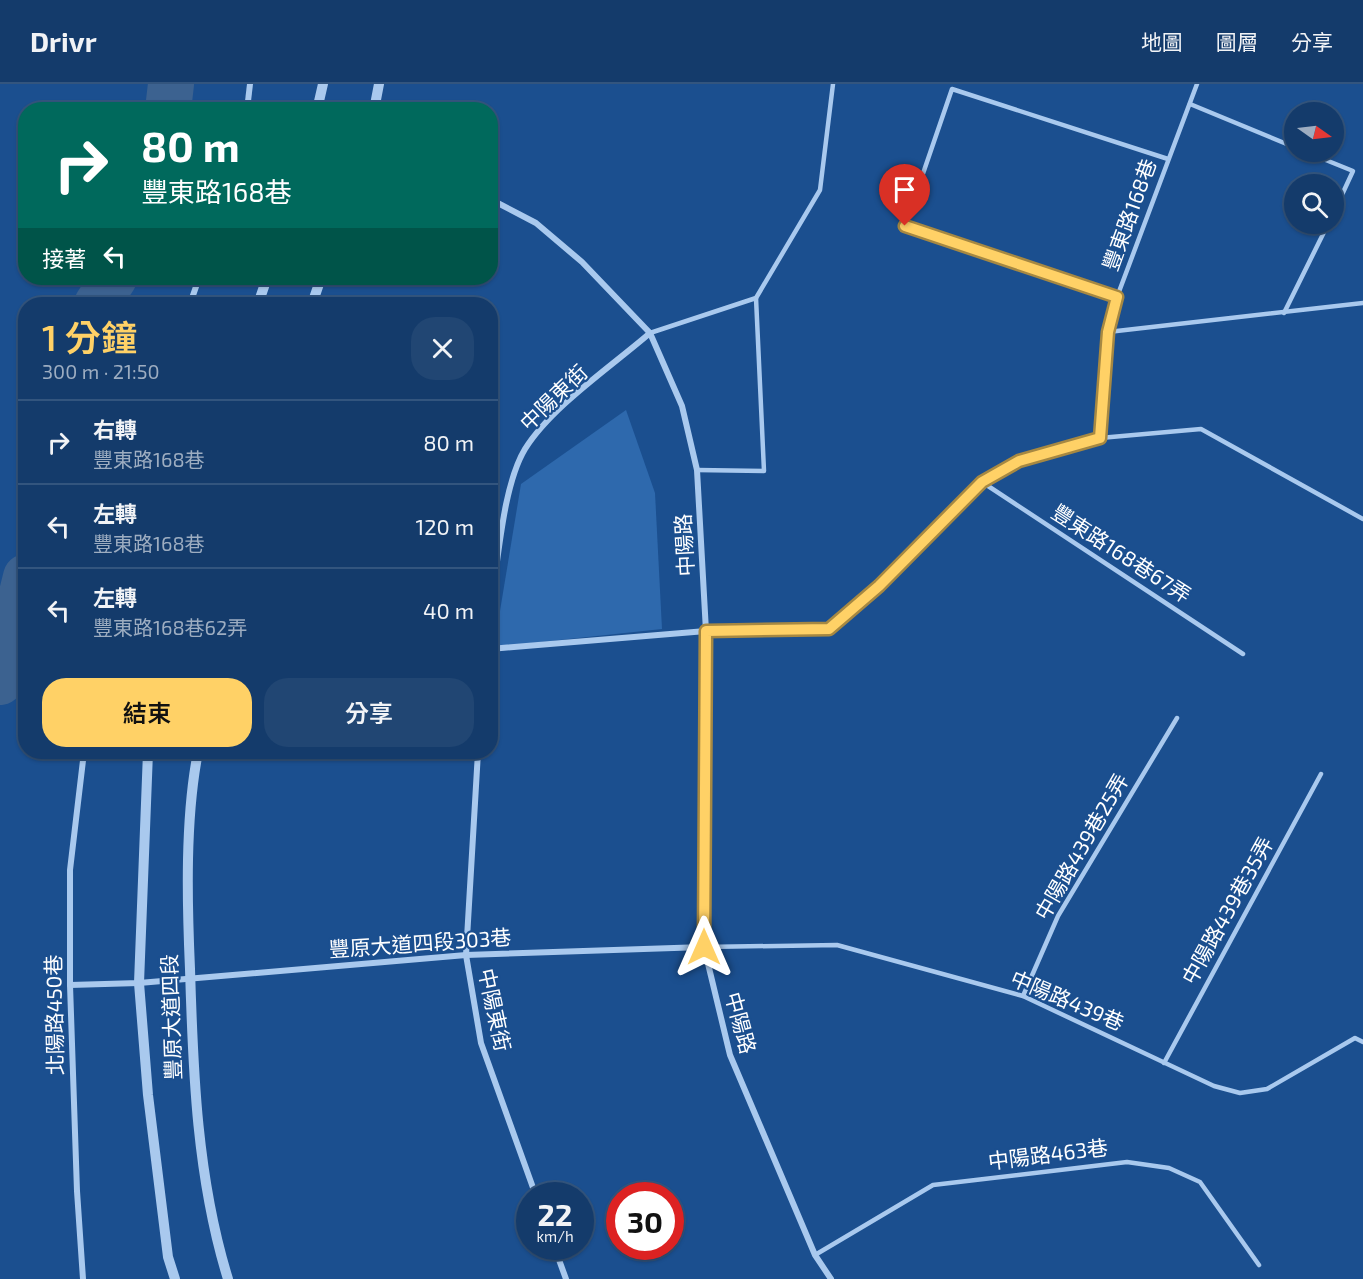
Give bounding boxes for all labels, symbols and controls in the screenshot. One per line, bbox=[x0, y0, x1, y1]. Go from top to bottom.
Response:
text: Drivr bbox=[30, 24, 97, 58]
text: 地圖 bbox=[1141, 29, 1183, 54]
text: 圖層 bbox=[1216, 29, 1258, 54]
text: 分享 bbox=[1291, 29, 1333, 54]
north arrow bbox=[1284, 102, 1344, 162]
map controls bbox=[1284, 102, 1344, 234]
text: 80 m bbox=[141, 120, 240, 170]
icon: right bbox=[42, 126, 120, 204]
street label: 豐東路168巷 bbox=[1097, 155, 1160, 274]
pin bbox=[879, 164, 930, 226]
icon: arrive bbox=[888, 173, 921, 206]
button: search bbox=[1284, 174, 1344, 234]
text: 豐東路168巷 bbox=[141, 175, 292, 207]
icon: left bbox=[98, 240, 131, 273]
text: 接著 bbox=[42, 245, 86, 271]
text: 1 分鐘 bbox=[42, 315, 137, 358]
button: close bbox=[411, 317, 474, 380]
text: 300 m · 21:50 bbox=[42, 359, 160, 383]
street label: 中陽東街 bbox=[514, 359, 592, 435]
text: 右轉 bbox=[93, 416, 137, 442]
icon: right bbox=[42, 426, 75, 459]
text: 80 m bbox=[423, 429, 474, 455]
text: 豐東路168巷 bbox=[93, 447, 205, 471]
street label: 豐東路168巷67弄 bbox=[1048, 498, 1196, 607]
text: 左轉 bbox=[93, 500, 137, 526]
icon: left bbox=[42, 510, 75, 543]
text: 120 m bbox=[415, 513, 474, 539]
street label: 中陽路 bbox=[669, 513, 698, 577]
text: 豐東路168巷 bbox=[93, 531, 205, 555]
text: 左轉 bbox=[93, 584, 137, 610]
icon: left bbox=[42, 594, 75, 627]
text: 40 m bbox=[423, 597, 474, 623]
text: 豐東路168巷62弄 bbox=[93, 615, 247, 639]
button: 結束 bbox=[42, 678, 252, 747]
button: 分享 bbox=[264, 678, 474, 747]
street label: 中陽路439巷25弄 bbox=[1029, 769, 1133, 924]
street label: 中陽路439巷35弄 bbox=[1176, 832, 1278, 988]
position arrow bbox=[672, 915, 736, 979]
street label: 豐原大道四段303巷 bbox=[328, 924, 512, 961]
street label: 北陽路450巷 bbox=[40, 954, 67, 1076]
street label: 豐原大道四段 bbox=[156, 954, 185, 1080]
street label: 中陽路439巷 bbox=[1007, 965, 1128, 1035]
street label: 中陽東街 bbox=[475, 966, 516, 1053]
street label: 中陽路 bbox=[721, 989, 762, 1056]
street label: 中陽路463巷 bbox=[986, 1134, 1109, 1173]
speed limit sign: 30 bbox=[606, 1182, 684, 1260]
text: 22 bbox=[538, 1196, 572, 1232]
text: km/h bbox=[536, 1227, 574, 1245]

